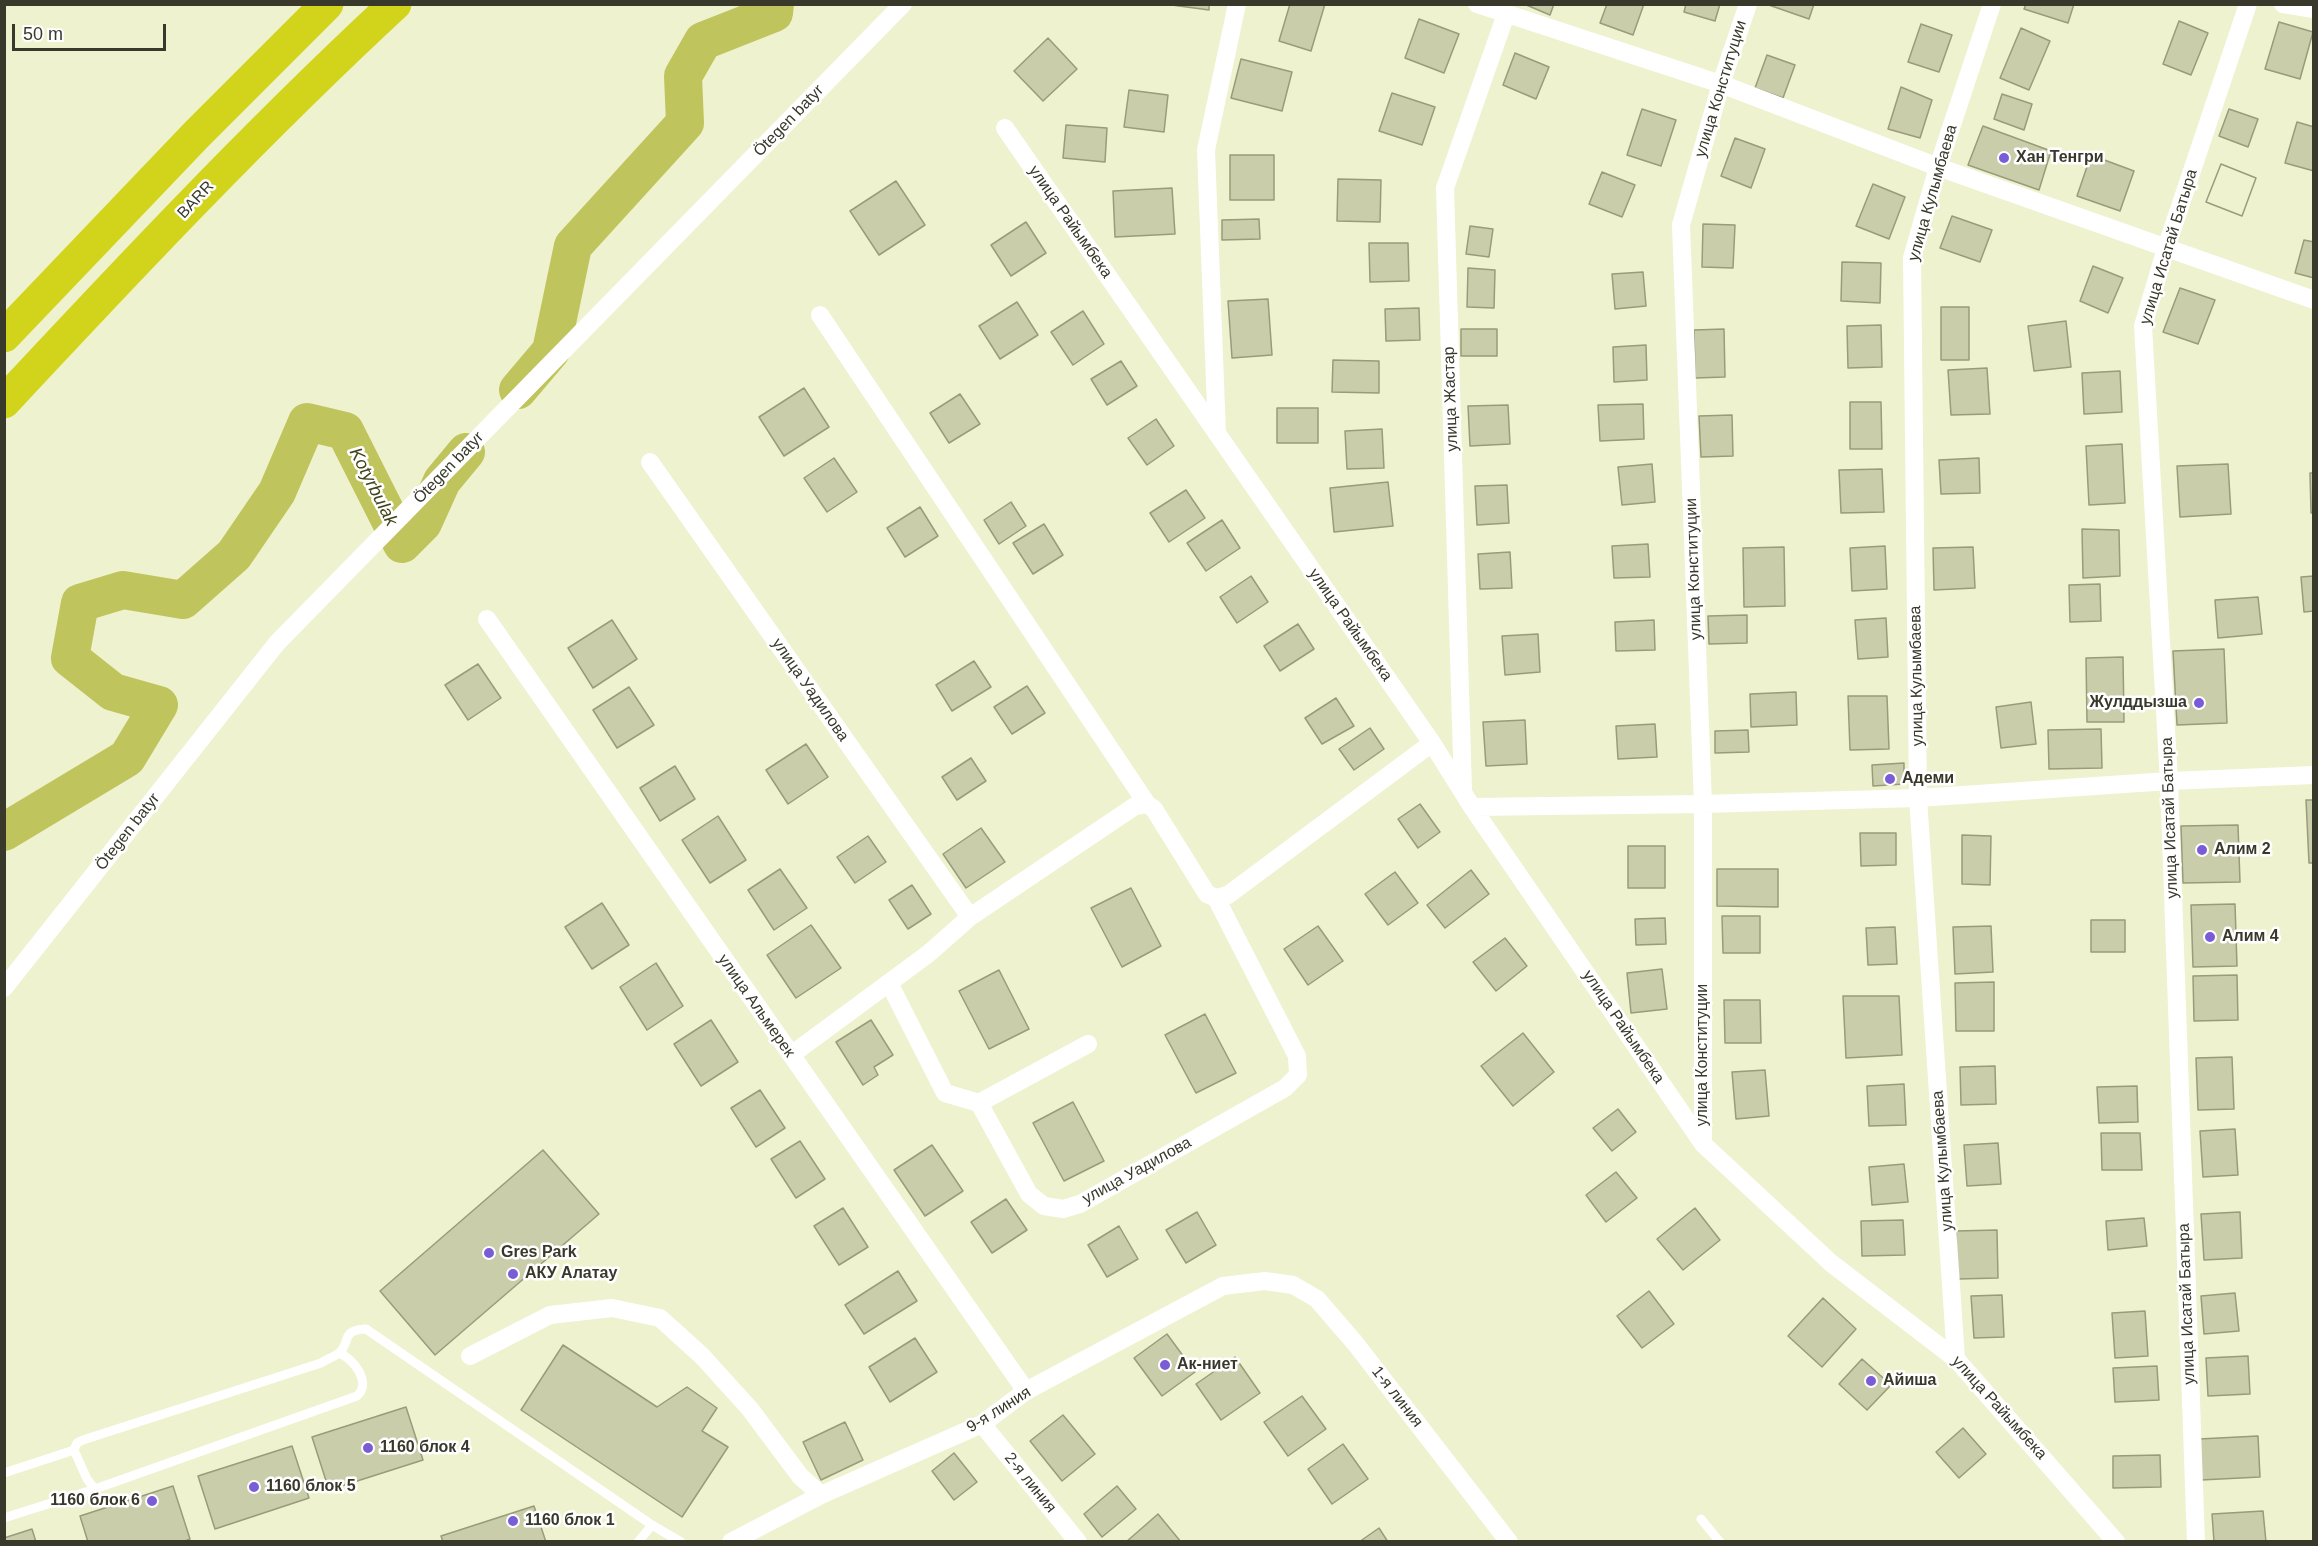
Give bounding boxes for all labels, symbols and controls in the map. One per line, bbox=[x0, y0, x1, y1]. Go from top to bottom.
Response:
scale bar bbox=[15, 12, 170, 50]
street label: улица Конституции bbox=[1691, 18, 1751, 160]
text: 50 m bbox=[23, 24, 63, 44]
street label: Ötegen batyr bbox=[750, 81, 828, 161]
street label: улица Кулымбаева bbox=[1904, 123, 1962, 263]
place label: Хан Тенгри bbox=[2016, 148, 2103, 168]
marker: Хан Тенгри bbox=[1997, 151, 2011, 165]
street label: улица Райымбека bbox=[1024, 162, 1116, 282]
street label: улица Исатай Батыра bbox=[2136, 167, 2202, 327]
street label: BARR bbox=[174, 177, 218, 223]
street label: улица Жастар bbox=[1440, 346, 1462, 452]
street label: Ötegen batyr bbox=[410, 428, 488, 508]
water label: Kotyrbulak bbox=[344, 444, 402, 530]
street label: улица Конституции bbox=[1682, 498, 1706, 640]
street label: улица Райымбека bbox=[1304, 565, 1396, 685]
street label: улица Кулымбаева bbox=[1906, 605, 1928, 747]
street label: улица Уадилова bbox=[767, 635, 853, 745]
place label: Жулддызша bbox=[2090, 693, 2187, 713]
marker: Жулддызша bbox=[2192, 696, 2206, 710]
street label: улица Исатай Батыра bbox=[2158, 737, 2182, 899]
place label: Адеми bbox=[1902, 769, 1954, 789]
marker: Адеми bbox=[1883, 772, 1897, 786]
street label: Ötegen batyr bbox=[92, 790, 164, 874]
place label: Алим 2 bbox=[2214, 840, 2271, 860]
marker: Алим 2 bbox=[2195, 843, 2209, 857]
place label: Алим 4 bbox=[2222, 927, 2279, 947]
marker: Алим 4 bbox=[2203, 930, 2217, 944]
street label: улица Альмерек bbox=[713, 951, 799, 1061]
street label: улица Райымбека bbox=[1578, 967, 1668, 1087]
street label: улица Конституции bbox=[1693, 984, 1713, 1126]
street label: улица Кулымбаева bbox=[1929, 1090, 1957, 1232]
street label: улица Уадилова bbox=[1079, 1133, 1195, 1209]
street label: улица Исатай Батыра bbox=[2175, 1223, 2199, 1385]
place label: Gres Park bbox=[501, 1243, 577, 1263]
marker: Gres Park bbox=[482, 1246, 496, 1260]
place label: АКУ Алатау bbox=[525, 1264, 617, 1284]
marker: АКУ Алатау bbox=[506, 1267, 520, 1281]
street label: улица Райымбека bbox=[1947, 1352, 2051, 1464]
place label: Ак-ниет bbox=[1177, 1355, 1238, 1375]
marker: Ак-ниет bbox=[1158, 1358, 1172, 1372]
street label: 1-я линия bbox=[1367, 1363, 1427, 1431]
place label: Айиша bbox=[1883, 1371, 1936, 1391]
marker: Айиша bbox=[1864, 1374, 1878, 1388]
street label: 9-я линия bbox=[963, 1383, 1035, 1437]
place label: 1160 блок 4 bbox=[380, 1438, 470, 1458]
marker: 1160 блок 4 bbox=[361, 1441, 375, 1455]
street label: 2-я линия bbox=[1000, 1449, 1060, 1517]
place label: 1160 блок 5 bbox=[266, 1477, 356, 1497]
marker: 1160 блок 5 bbox=[247, 1480, 261, 1494]
place label: 1160 блок 6 bbox=[50, 1491, 140, 1511]
marker: 1160 блок 6 bbox=[145, 1494, 159, 1508]
place label: 1160 блок 1 bbox=[525, 1511, 615, 1531]
marker: 1160 блок 1 bbox=[506, 1514, 520, 1528]

